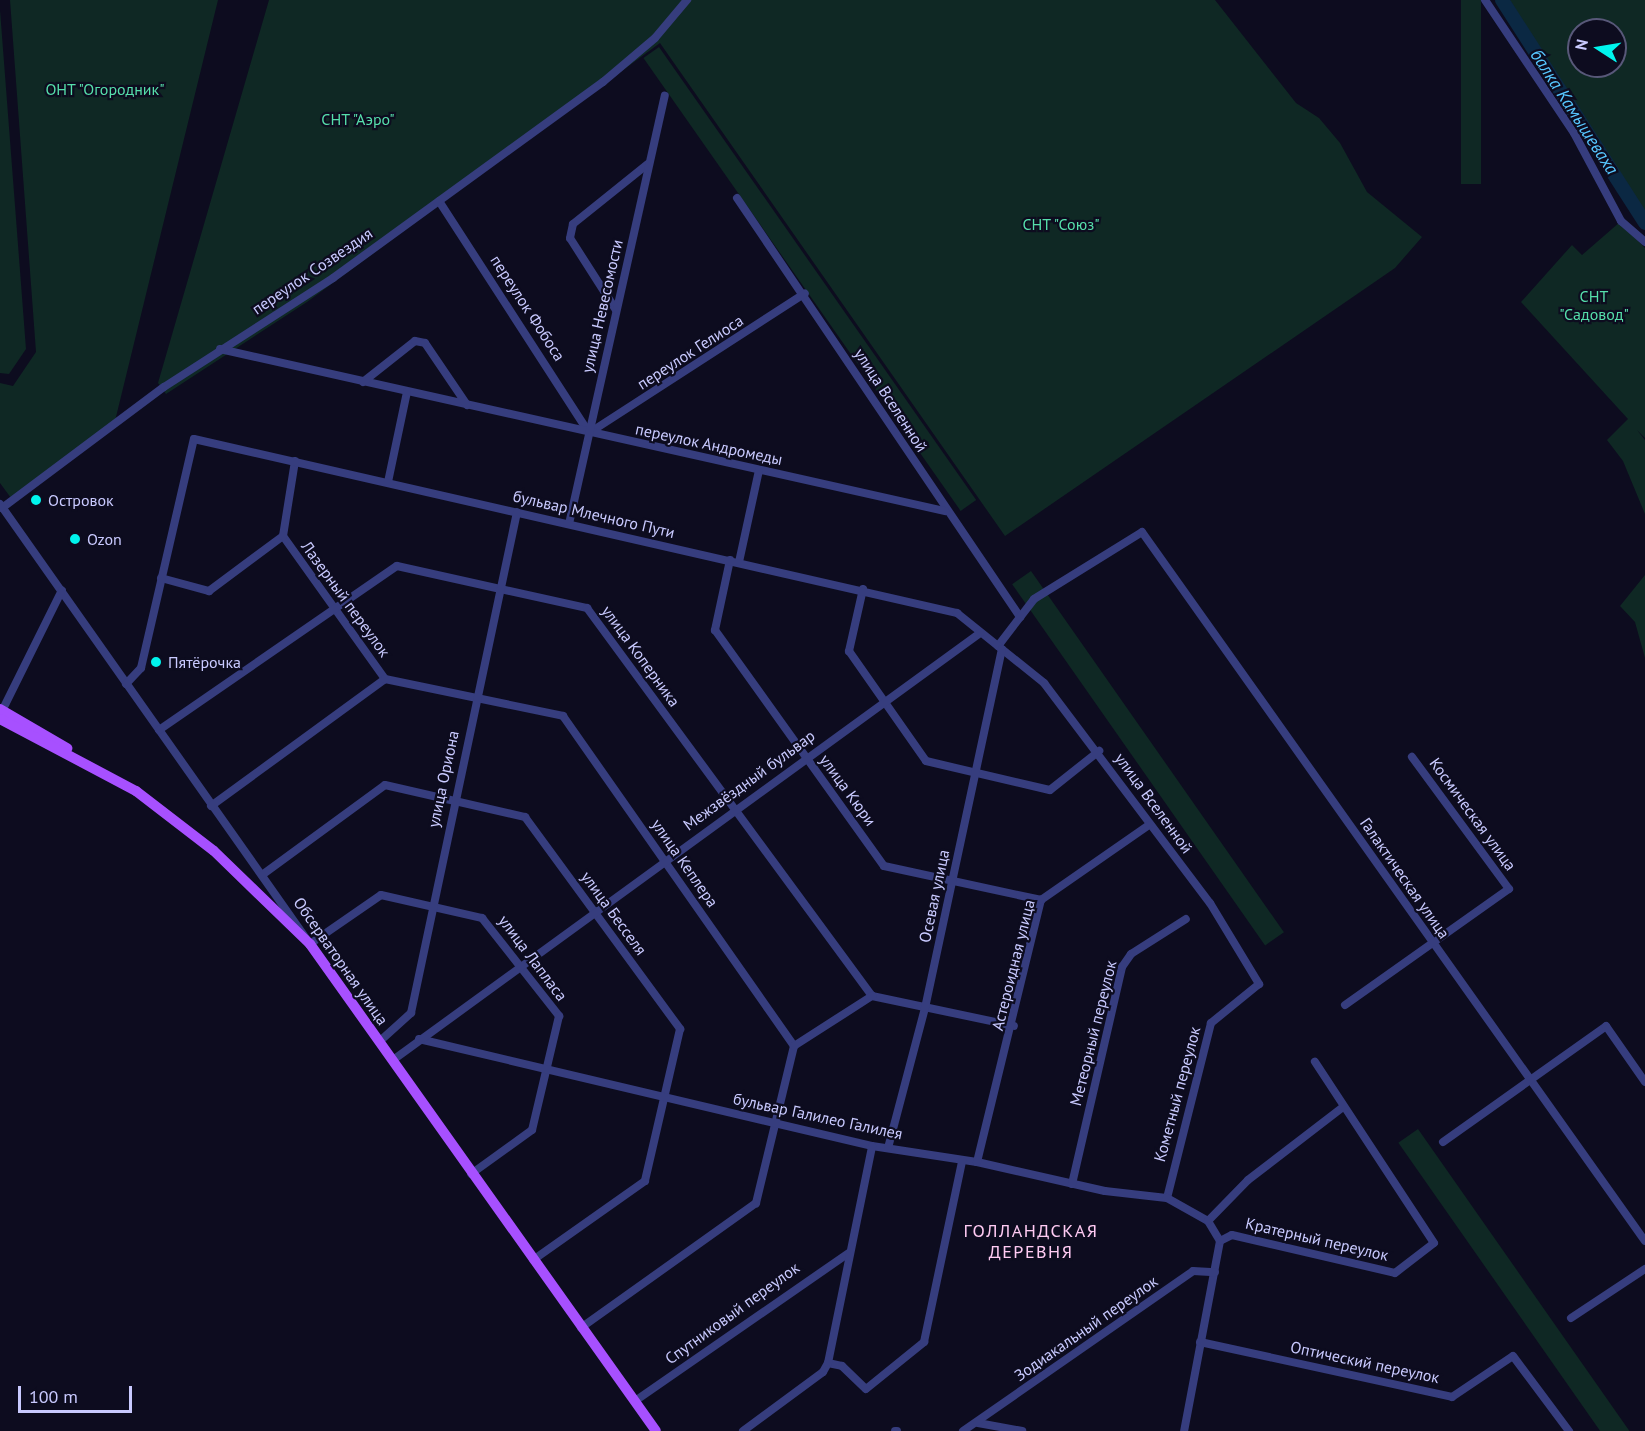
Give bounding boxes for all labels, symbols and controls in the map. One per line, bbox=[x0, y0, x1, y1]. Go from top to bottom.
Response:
north arrow bbox=[1567, 18, 1627, 78]
text: N bbox=[1570, 37, 1592, 52]
water label: балка Камышеваха bbox=[1525, 45, 1623, 179]
park label: ОНТ "Огородник" bbox=[45, 79, 165, 99]
park label: СНТ "Аэро" bbox=[321, 109, 395, 129]
park label: СНТ "Союз" bbox=[1022, 214, 1100, 234]
street label: переулок Созвездия bbox=[248, 224, 376, 318]
street label: улица Невесомости bbox=[577, 237, 627, 375]
street label: переулок Фобоса bbox=[487, 251, 569, 365]
park label: СНТ "Садовод" bbox=[1559, 286, 1629, 324]
street label: переулок Гелиоса bbox=[633, 311, 747, 393]
street label: улица Вселенной bbox=[850, 345, 932, 455]
street label: переулок Андромеды bbox=[634, 419, 784, 469]
street label: бульвар Млечного Пути bbox=[511, 486, 677, 542]
place label: Островок bbox=[48, 490, 114, 510]
marker: Островок bbox=[29, 493, 43, 507]
place label: Ozon bbox=[87, 529, 122, 549]
marker: Ozon bbox=[68, 532, 82, 546]
street label: Лазерный переулок bbox=[297, 537, 395, 661]
street label: улица Коперника bbox=[598, 602, 684, 710]
place label: Пятёрочка bbox=[168, 652, 241, 672]
marker: Пятёрочка bbox=[149, 655, 163, 669]
street label: Межзвёздный бульвар bbox=[679, 726, 819, 834]
street label: улица Ориона bbox=[423, 729, 463, 829]
street label: улица Вселенной bbox=[1111, 749, 1197, 857]
street label: улица Кюри bbox=[816, 751, 880, 829]
street label: Космическая улица bbox=[1426, 754, 1520, 874]
street label: Галактическая улица bbox=[1356, 814, 1454, 942]
street label: улица Кеплера bbox=[648, 815, 722, 911]
street label: Осевая улица bbox=[915, 848, 953, 944]
street label: улица Бесселя bbox=[577, 867, 651, 959]
street label: Обсерваторная улица bbox=[290, 893, 392, 1029]
street label: Астероидная улица bbox=[987, 898, 1039, 1032]
street label: улица Лапласа bbox=[494, 911, 572, 1005]
street label: Метеорный переулок bbox=[1066, 958, 1120, 1108]
street label: Кометный переулок bbox=[1150, 1024, 1204, 1164]
street label: бульвар Галилео Галилея bbox=[732, 1089, 904, 1143]
street label: Кратерный переулок bbox=[1244, 1213, 1390, 1265]
district label: ГОЛЛАНДСКАЯ ДЕРЕВНЯ bbox=[964, 1221, 1098, 1264]
street label: Спутниковый переулок bbox=[661, 1258, 803, 1368]
street label: Зодиакальный переулок bbox=[1011, 1271, 1161, 1385]
street label: Оптический переулок bbox=[1289, 1337, 1441, 1387]
scale bar bbox=[21, 1374, 135, 1412]
text: 100 m bbox=[29, 1385, 78, 1408]

